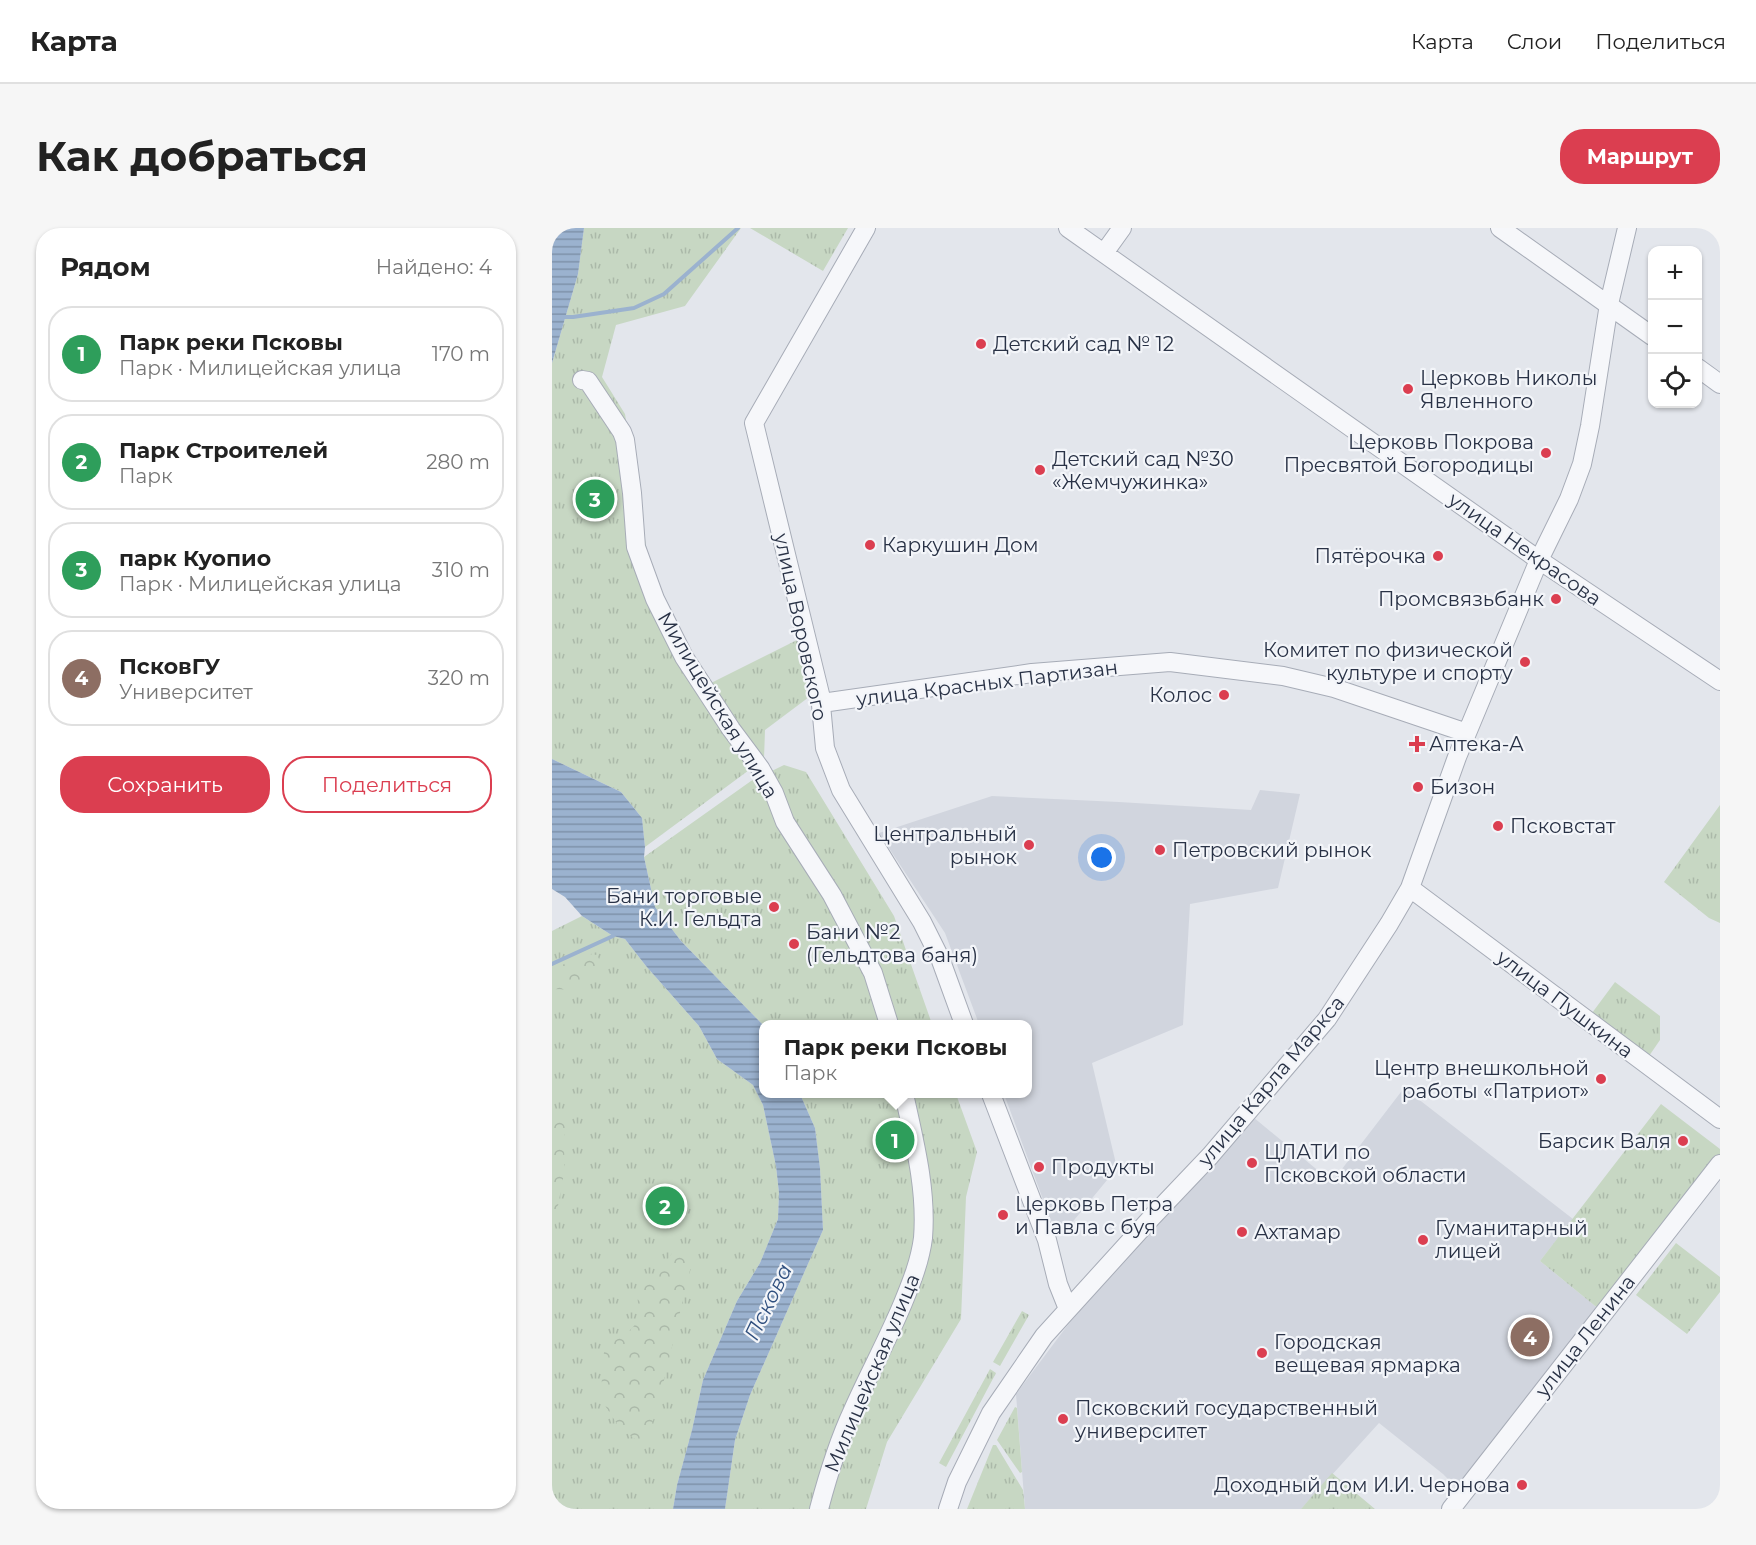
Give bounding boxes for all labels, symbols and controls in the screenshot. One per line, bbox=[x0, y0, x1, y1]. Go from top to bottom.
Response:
text: Карта bbox=[30, 24, 118, 58]
text: Карта bbox=[1411, 29, 1474, 54]
text: Слои bbox=[1507, 29, 1562, 54]
text: Поделиться bbox=[1595, 29, 1726, 54]
button: Маршрут bbox=[1560, 129, 1720, 184]
text: Как добраться bbox=[36, 130, 368, 182]
map controls bbox=[1648, 246, 1702, 408]
button: + bbox=[1648, 246, 1702, 300]
text: Рядом bbox=[60, 251, 151, 283]
text: Найдено: 4 bbox=[376, 255, 492, 279]
button: − bbox=[1648, 300, 1702, 354]
text: Парк реки Псковы bbox=[119, 329, 343, 356]
place label: Детский сад № 12 bbox=[993, 332, 1174, 356]
marker: Детский сад № 12 bbox=[974, 337, 988, 351]
text: 1 bbox=[78, 342, 85, 366]
text: 170 m bbox=[432, 342, 490, 366]
button: locate bbox=[1648, 354, 1702, 408]
text: Парк · Милицейская улица bbox=[119, 356, 401, 380]
place label: Церковь Николы Явленного bbox=[1420, 366, 1597, 413]
marker: Церковь Николы Явленного bbox=[1401, 382, 1415, 396]
place label: Церковь Покрова Пресвятой Богородицы bbox=[1284, 430, 1534, 477]
text: Парк Строителей bbox=[119, 437, 328, 464]
marker: Церковь Покрова Пресвятой Богородицы bbox=[1539, 446, 1553, 460]
place label: Детский сад №30 «Жемчужинка» bbox=[1052, 447, 1234, 494]
text: 2 bbox=[76, 450, 87, 474]
text: 280 m bbox=[426, 450, 490, 474]
marker: Детский сад №30 «Жемчужинка» bbox=[1033, 463, 1047, 477]
text: Парк bbox=[119, 464, 173, 488]
pin: 3 bbox=[576, 476, 615, 522]
street label: улица Некрасова bbox=[1443, 487, 1606, 611]
street label: улица Воровского bbox=[769, 530, 833, 723]
place label: Каркушин Дом bbox=[882, 533, 1039, 557]
marker: Каркушин Дом bbox=[863, 538, 877, 552]
place label: Пятёрочка bbox=[1315, 544, 1426, 568]
text: парк Куопио bbox=[119, 545, 271, 572]
marker: Пятёрочка bbox=[1431, 549, 1445, 563]
text: 3 bbox=[76, 558, 87, 582]
text: 310 m bbox=[432, 558, 490, 582]
text: Парк · Милицейская улица bbox=[119, 572, 401, 596]
place label: Промсвязьбанк bbox=[1378, 587, 1544, 611]
marker: Промсвязьбанк bbox=[1549, 592, 1563, 606]
street label: Милицейская улица bbox=[653, 607, 783, 803]
place label: Комитет по физической культуре и спорту bbox=[1263, 638, 1513, 685]
text: ПсковГУ bbox=[119, 653, 220, 680]
street label: улица Красных Партизан bbox=[854, 655, 1119, 711]
marker: Комитет по физической культуре и спорту bbox=[1518, 655, 1532, 669]
text: 4 bbox=[75, 666, 88, 690]
text: 320 m bbox=[428, 666, 490, 690]
text: Университет bbox=[119, 680, 253, 704]
place label: Колос bbox=[1149, 683, 1212, 707]
marker: Колос bbox=[1217, 688, 1231, 702]
place label: Аптека-А bbox=[1429, 732, 1524, 756]
marker: Аптека-А bbox=[1410, 737, 1424, 751]
button: Сохранить bbox=[60, 756, 270, 813]
button: Поделиться bbox=[282, 756, 492, 813]
place label: Бизон bbox=[1430, 775, 1495, 799]
marker: Бизон bbox=[1411, 780, 1425, 794]
place label: Псковстат bbox=[1510, 814, 1616, 838]
marker: Псковстат bbox=[1491, 819, 1505, 833]
place label: Центральный рынок bbox=[873, 822, 1017, 869]
marker: Центральный рынок bbox=[1022, 838, 1036, 852]
place label: Петровский рынок bbox=[1172, 838, 1372, 862]
your location bbox=[1087, 843, 1116, 872]
marker: Петровский рынок bbox=[1153, 843, 1167, 857]
place label: Бани торговые К.И. Гельдта bbox=[606, 884, 762, 931]
marker: Бани торговые К.И. Гельдта bbox=[767, 900, 781, 914]
place label: Бани №2 (Гельдтова баня) bbox=[806, 920, 978, 967]
marker: Бани №2 (Гельдтова баня) bbox=[787, 937, 801, 951]
street label: улица Пушкина bbox=[1491, 944, 1638, 1063]
street label: улица Карла Маркса bbox=[1192, 991, 1349, 1172]
popup bbox=[759, 1020, 1032, 1098]
text: Парк реки Псковы bbox=[784, 1034, 1007, 1061]
place label: Центр внешкольной работы «Патриот» bbox=[1374, 1056, 1589, 1103]
text: Парк bbox=[784, 1061, 837, 1085]
marker: Центр внешкольной работы «Патриот» bbox=[1594, 1072, 1608, 1086]
pin: 1 bbox=[876, 1118, 914, 1162]
place label: Барсик Валя bbox=[1538, 1129, 1671, 1153]
marker: Барсик Валя bbox=[1676, 1134, 1690, 1148]
place label: ЦЛАТИ по Псковской области bbox=[1264, 1140, 1467, 1187]
place label: Продукты bbox=[1051, 1155, 1155, 1179]
marker: ЦЛАТИ по Псковской области bbox=[1245, 1156, 1259, 1170]
marker: Продукты bbox=[1032, 1160, 1046, 1174]
pin: 2 bbox=[646, 1184, 684, 1228]
place label: Церковь Петра и Павла с буя bbox=[1015, 1192, 1173, 1239]
marker: Церковь Петра и Павла с буя bbox=[996, 1208, 1010, 1222]
place label: Гуманитарный лицей bbox=[1435, 1216, 1588, 1263]
place label: Ахтамар bbox=[1254, 1220, 1341, 1244]
marker: Ахтамар bbox=[1235, 1225, 1249, 1239]
marker: Гуманитарный лицей bbox=[1416, 1233, 1430, 1247]
water label: Пскова bbox=[739, 1260, 797, 1344]
street label: Милицейская улица bbox=[819, 1270, 925, 1476]
street label: улица Ленина bbox=[1529, 1270, 1640, 1403]
pin: 4 bbox=[1510, 1314, 1550, 1360]
place label: Городская вещевая ярмарка bbox=[1274, 1330, 1461, 1377]
marker: Городская вещевая ярмарка bbox=[1255, 1346, 1269, 1360]
place label: Псковский государственный университет bbox=[1074, 1396, 1378, 1443]
marker: Псковский государственный университет bbox=[1056, 1412, 1070, 1426]
place label: Доходный дом И.И. Чернова bbox=[1214, 1473, 1510, 1497]
marker: Доходный дом И.И. Чернова bbox=[1515, 1478, 1529, 1492]

